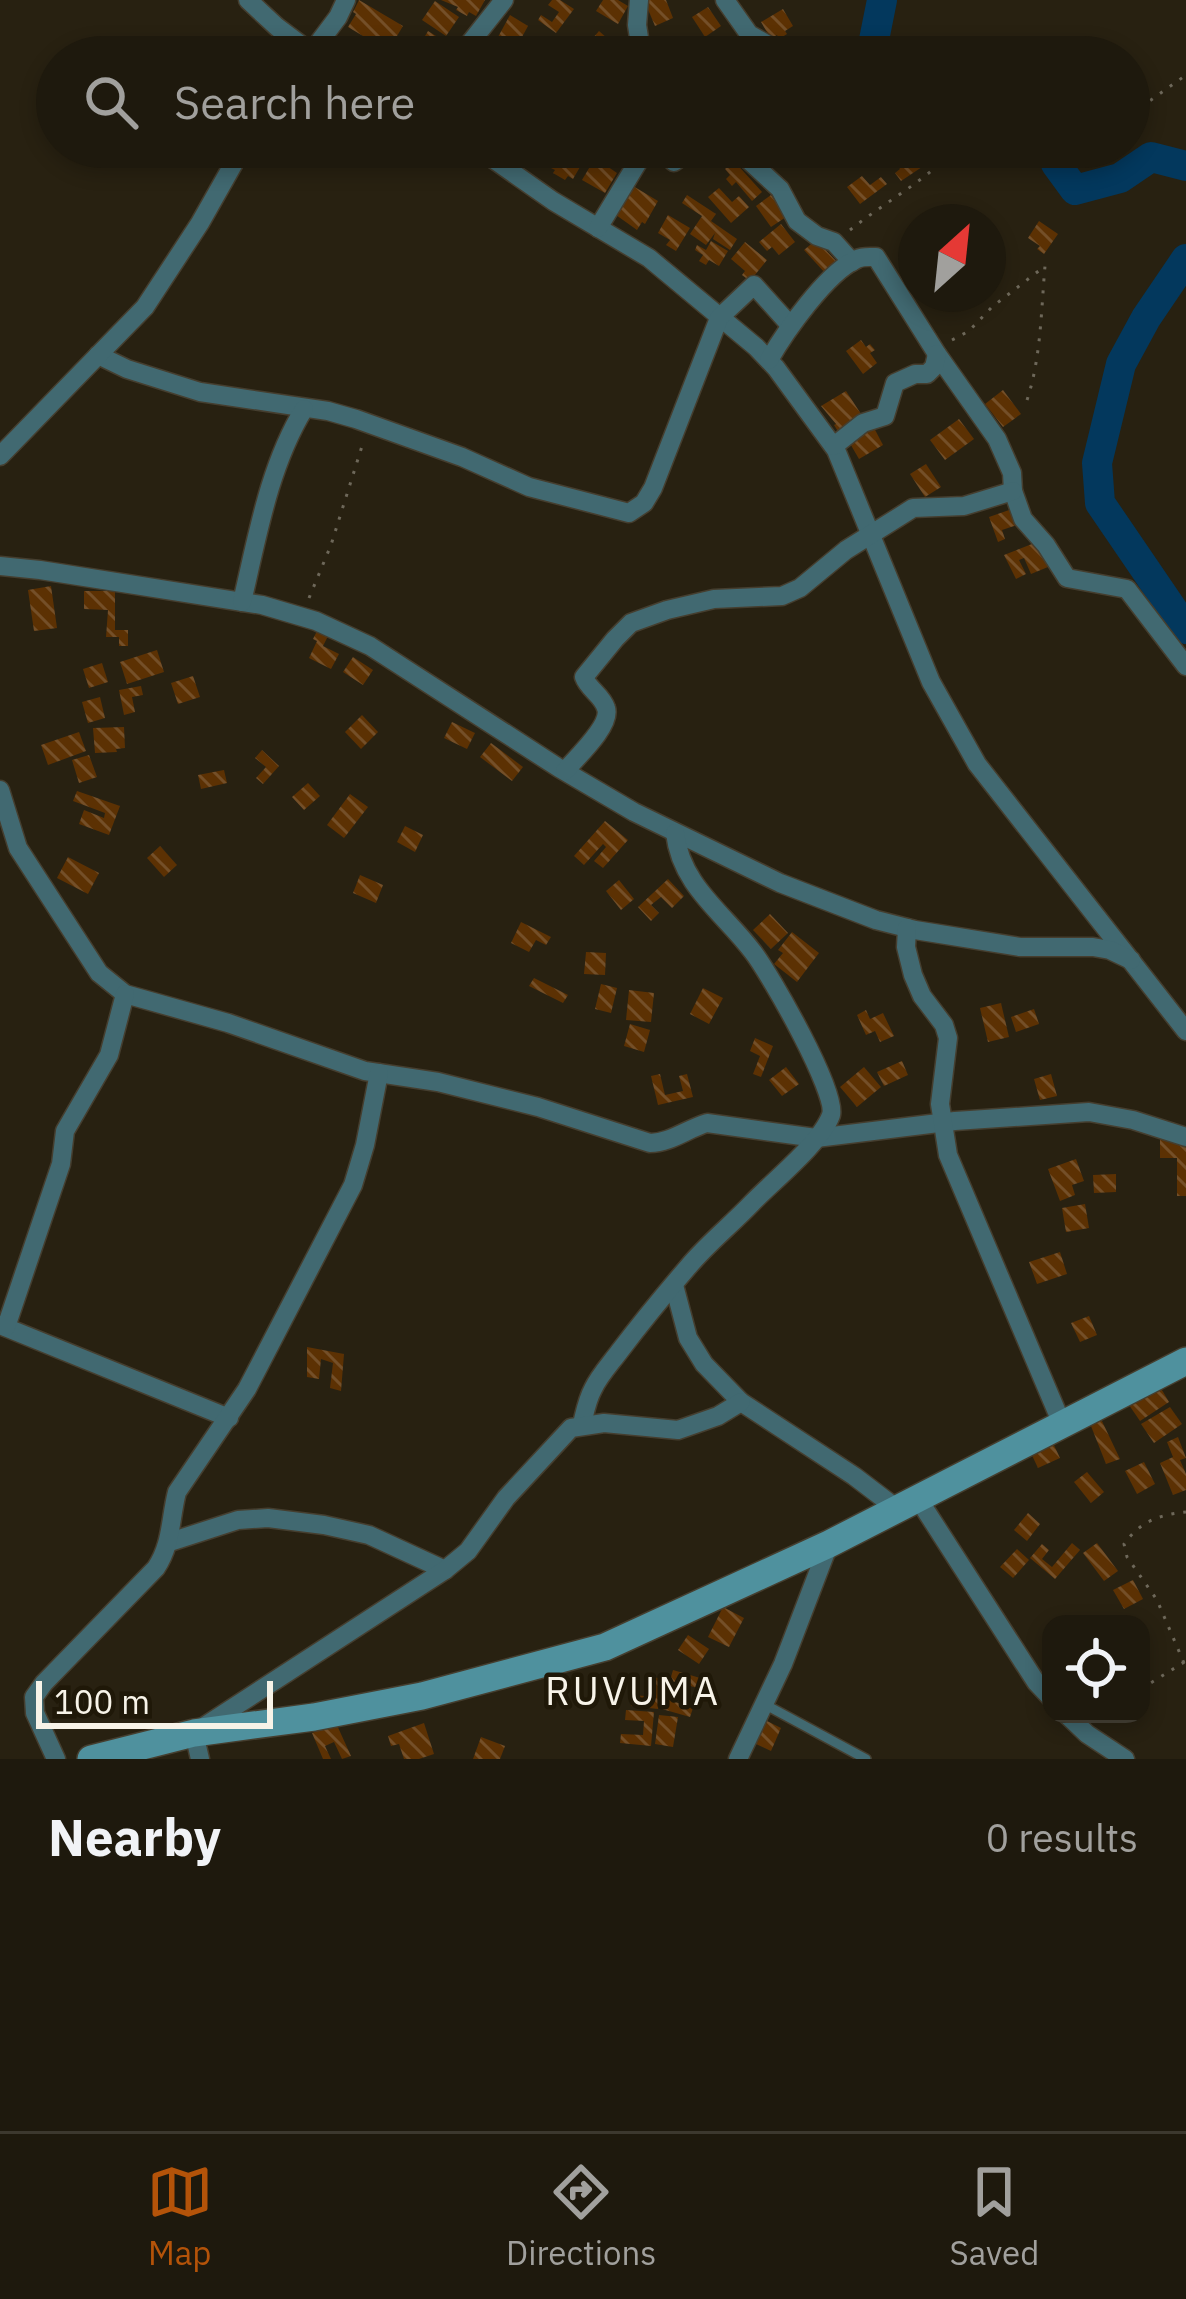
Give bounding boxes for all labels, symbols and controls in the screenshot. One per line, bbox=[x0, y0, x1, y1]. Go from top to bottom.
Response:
search box bbox=[36, 36, 1150, 168]
icon: search bbox=[78, 69, 144, 135]
text: Search here bbox=[174, 73, 415, 131]
north arrow bbox=[898, 204, 1006, 312]
map controls bbox=[1042, 1615, 1150, 1723]
button: locate bbox=[1042, 1615, 1150, 1723]
district label: RUVUMA bbox=[545, 1665, 721, 1716]
scale bar bbox=[36, 1675, 273, 1728]
text: 100 m bbox=[54, 1680, 150, 1723]
text: Nearby bbox=[48, 1804, 221, 1870]
text: 0 results bbox=[986, 1812, 1138, 1863]
tab: Map bbox=[147, 2159, 213, 2274]
tab: Directions bbox=[506, 2159, 656, 2274]
tab: Saved bbox=[950, 2159, 1039, 2274]

